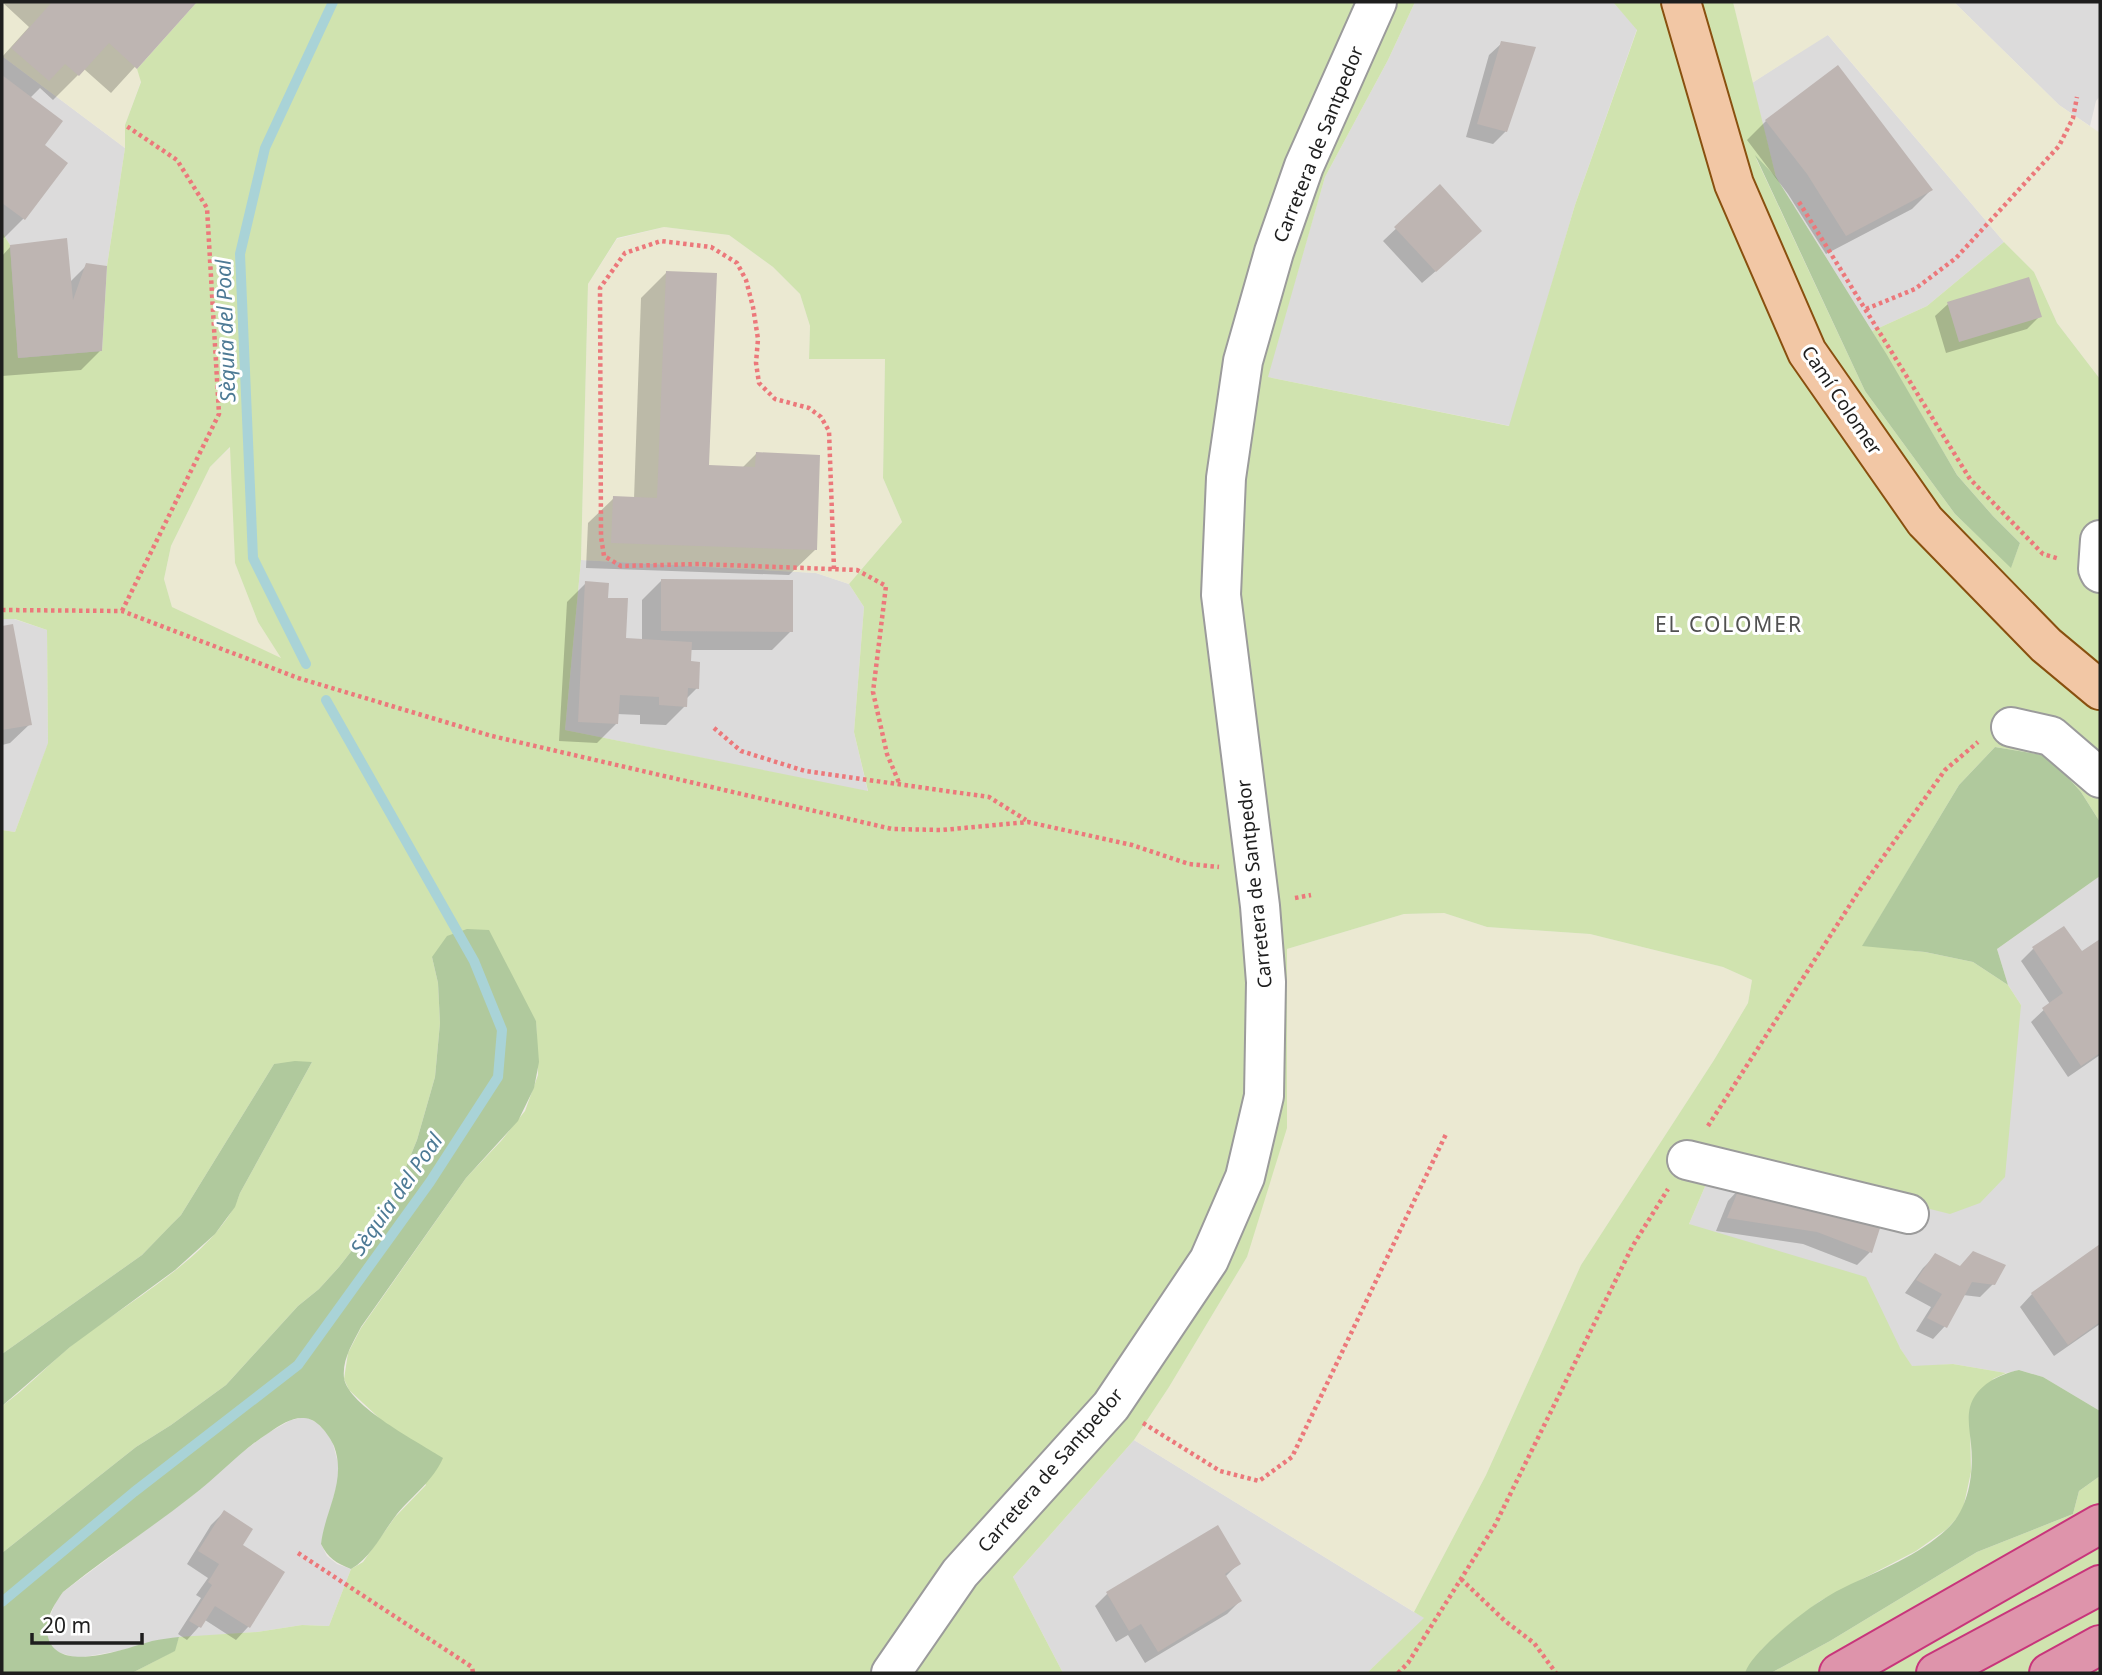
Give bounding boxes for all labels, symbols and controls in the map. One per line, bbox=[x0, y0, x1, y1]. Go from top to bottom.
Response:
street label: Carretera de Santpedor bbox=[1267, 42, 1369, 246]
water label: Sèquia del Poal bbox=[208, 259, 241, 403]
street label: Camí Colomer bbox=[1796, 340, 1888, 460]
district label: EL COLOMER bbox=[1655, 610, 1803, 638]
street label: Carretera de Santpedor bbox=[1230, 778, 1278, 990]
water label: Sèquia del Poal bbox=[344, 1127, 449, 1261]
street label: Carretera de Santpedor bbox=[971, 1382, 1129, 1558]
scale bar bbox=[32, 1602, 142, 1646]
text: 20 m bbox=[42, 1611, 91, 1639]

